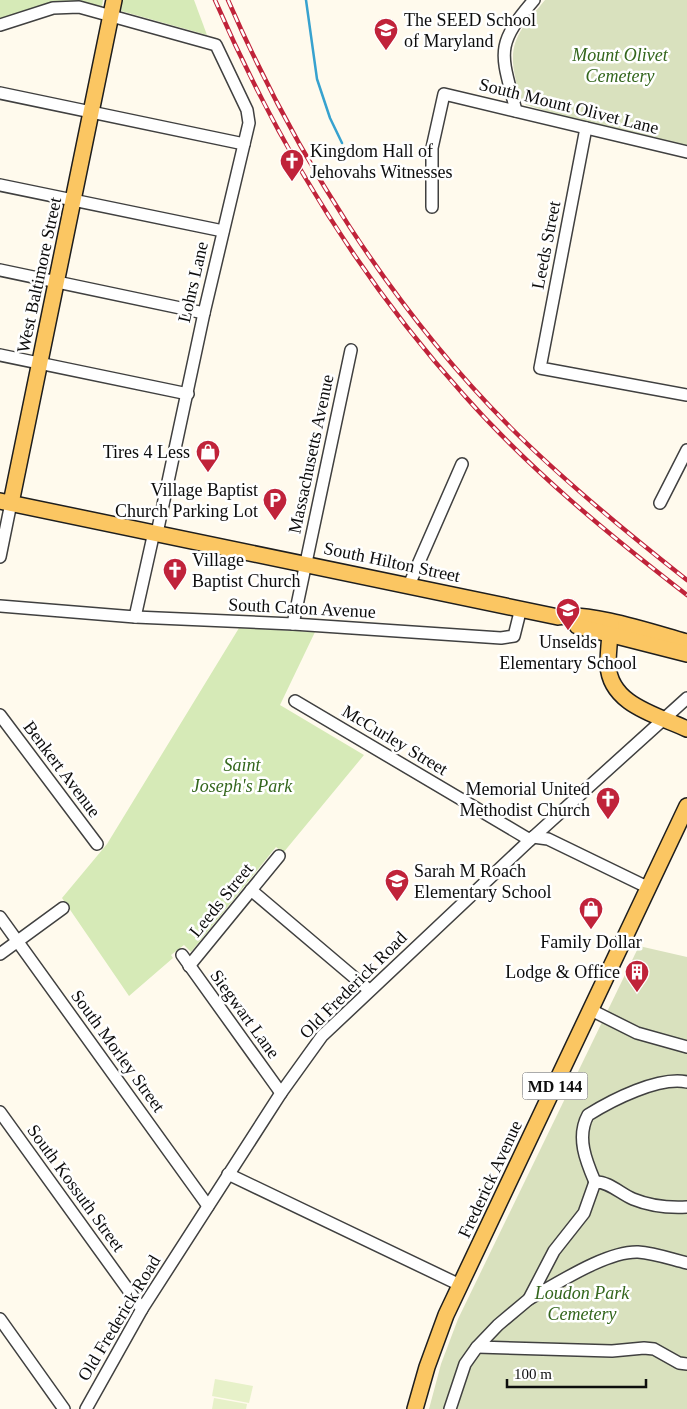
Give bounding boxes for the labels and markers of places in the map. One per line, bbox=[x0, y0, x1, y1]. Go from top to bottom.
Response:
place label: The SEED School of Maryland bbox=[404, 10, 536, 51]
school or university icon: The SEED School of Maryland bbox=[373, 17, 399, 51]
place label: Kingdom Hall of Jehovahs Witnesses bbox=[310, 141, 452, 182]
church icon: Kingdom Hall of Jehovahs Witnesses bbox=[279, 148, 305, 182]
shop icon: Tires 4 Less bbox=[195, 439, 221, 473]
place label: Tires 4 Less bbox=[103, 442, 190, 462]
place label: Village Baptist Church Parking Lot bbox=[115, 480, 258, 521]
parking icon: Village Baptist Church Parking Lot bbox=[262, 487, 288, 521]
place label: Village Baptist Church bbox=[192, 550, 301, 591]
church icon: Village Baptist Church bbox=[162, 557, 188, 591]
school or university icon: Unselds Elementary School bbox=[555, 597, 581, 631]
place label: Unselds Elementary School bbox=[499, 632, 637, 673]
place label: Memorial United Methodist Church bbox=[460, 779, 590, 820]
church icon: Memorial United Methodist Church bbox=[595, 786, 621, 820]
place label: Sarah M Roach Elementary School bbox=[414, 861, 551, 902]
school or university icon: Sarah M Roach Elementary School bbox=[384, 868, 410, 902]
shop icon: Family Dollar bbox=[578, 896, 604, 930]
place label: Family Dollar bbox=[540, 932, 642, 952]
building icon: Lodge & Office bbox=[624, 959, 650, 993]
place label: Lodge & Office bbox=[505, 962, 620, 982]

